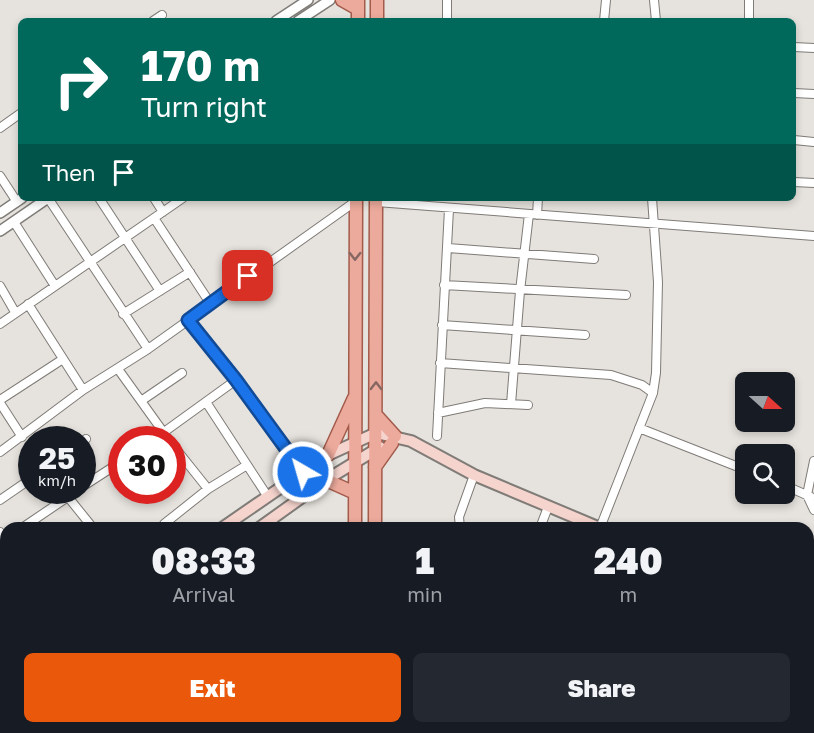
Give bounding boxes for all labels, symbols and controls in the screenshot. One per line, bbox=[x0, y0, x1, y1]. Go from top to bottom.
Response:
text: 170 m bbox=[141, 40, 260, 90]
icon: right bbox=[42, 42, 120, 120]
text: Turn right bbox=[141, 91, 267, 123]
icon: arrive bbox=[107, 156, 140, 189]
text: Then bbox=[42, 159, 95, 186]
pin bbox=[222, 250, 273, 301]
one-way arrow bbox=[349, 252, 361, 261]
icon: arrive bbox=[231, 259, 264, 292]
north arrow bbox=[735, 372, 795, 432]
map controls bbox=[735, 372, 795, 504]
one-way arrow bbox=[370, 381, 382, 390]
speed limit sign: 30 bbox=[108, 426, 186, 504]
text: 25 bbox=[39, 440, 75, 476]
position arrow bbox=[271, 440, 335, 504]
button: search bbox=[735, 444, 795, 504]
text: km/h bbox=[38, 471, 76, 489]
text: 08:33 bbox=[151, 539, 256, 582]
text: 1 bbox=[415, 539, 434, 582]
text: 240 bbox=[594, 539, 663, 582]
text: Arrival bbox=[172, 582, 235, 606]
text: min bbox=[407, 582, 443, 606]
text: m bbox=[619, 582, 637, 606]
button: Exit bbox=[24, 653, 401, 722]
button: Share bbox=[413, 653, 790, 722]

